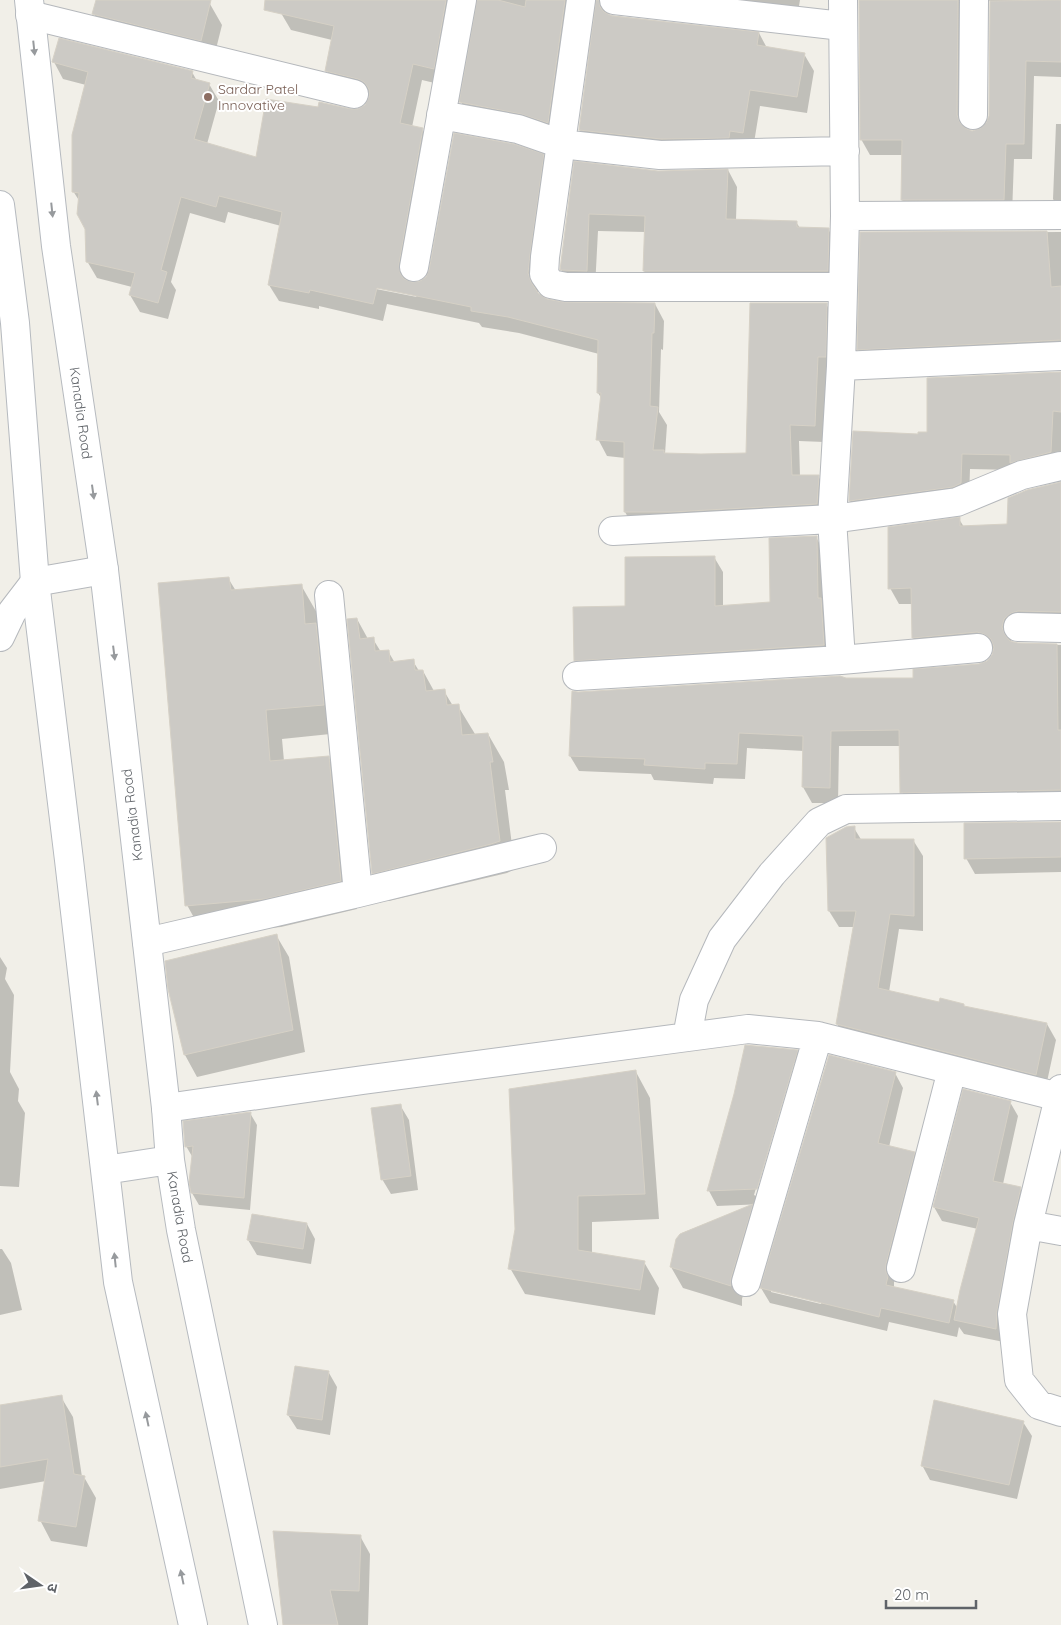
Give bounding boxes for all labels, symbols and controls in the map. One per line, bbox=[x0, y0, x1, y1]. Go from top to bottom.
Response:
one-way arrow bbox=[30, 41, 38, 57]
place label: Sardar Patel Innovative bbox=[218, 80, 298, 114]
marker: Sardar Patel Innovative bbox=[202, 91, 214, 103]
one-way arrow bbox=[48, 202, 56, 218]
street label: Kanadia Road bbox=[66, 366, 96, 460]
one-way arrow bbox=[89, 484, 97, 500]
one-way arrow bbox=[110, 645, 118, 661]
street label: Kanadia Road bbox=[117, 768, 147, 862]
one-way arrow bbox=[93, 1090, 101, 1106]
street label: Kanadia Road bbox=[163, 1170, 197, 1264]
one-way arrow bbox=[111, 1251, 119, 1267]
one-way arrow bbox=[143, 1411, 151, 1426]
north arrow bbox=[15, 1560, 65, 1610]
one-way arrow bbox=[178, 1570, 186, 1585]
scale bar bbox=[886, 1578, 976, 1610]
text: उ bbox=[43, 1582, 62, 1595]
text: 20 m bbox=[894, 1585, 929, 1604]

